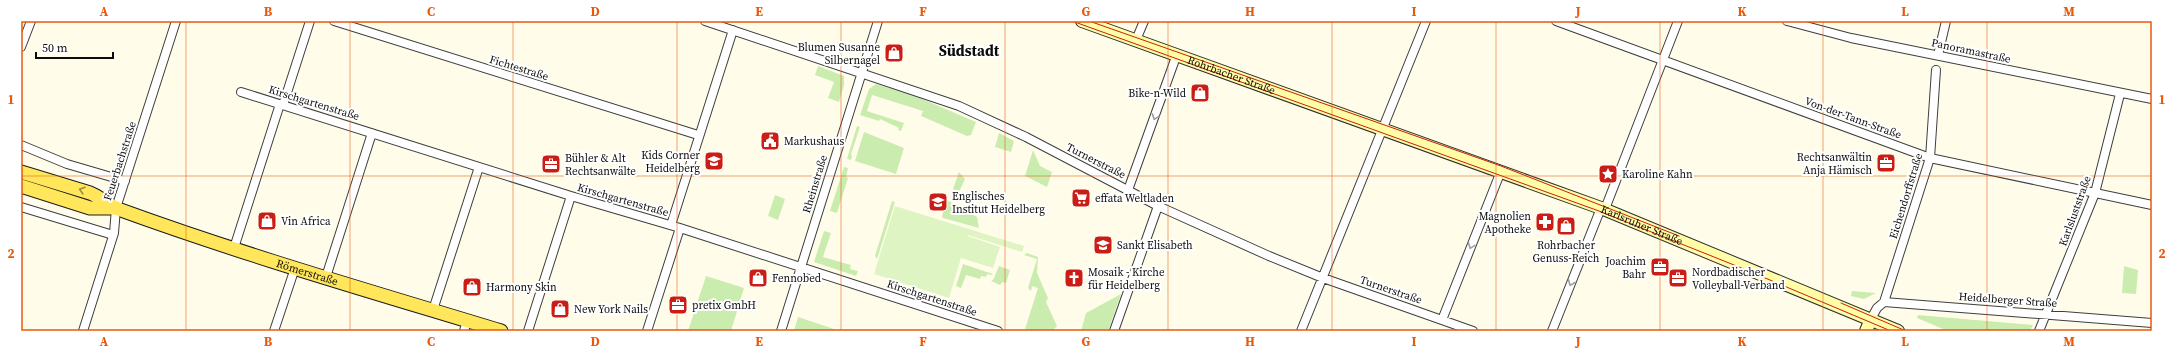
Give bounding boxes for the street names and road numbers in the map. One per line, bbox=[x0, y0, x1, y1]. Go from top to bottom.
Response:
street label: Panoramastraße bbox=[1930, 35, 2013, 67]
street label: Fichtestraße bbox=[488, 52, 551, 84]
street label: Rohrbacher Straße bbox=[1186, 52, 1278, 98]
street label: Kirschgartenstraße bbox=[267, 82, 362, 124]
street label: Von-der-Tann-Straße bbox=[1803, 94, 1904, 143]
street label: Feuerbachstraße bbox=[100, 119, 140, 202]
street label: Turnerstraße bbox=[1064, 140, 1129, 183]
street label: Eichendorffstraße bbox=[1886, 151, 1926, 241]
street label: Rheinstraße bbox=[799, 153, 831, 215]
street label: Karlsluststraße bbox=[2055, 173, 2095, 248]
street label: Kirschgartenstraße bbox=[576, 180, 671, 220]
street label: Karlsruher Straße bbox=[1599, 201, 1686, 249]
street label: Römerstraße bbox=[275, 255, 340, 289]
street label: Turnerstraße bbox=[1358, 272, 1424, 308]
street label: Kirschgartenstraße bbox=[885, 276, 979, 320]
street label: Heidelberger Straße bbox=[1958, 289, 2058, 311]

